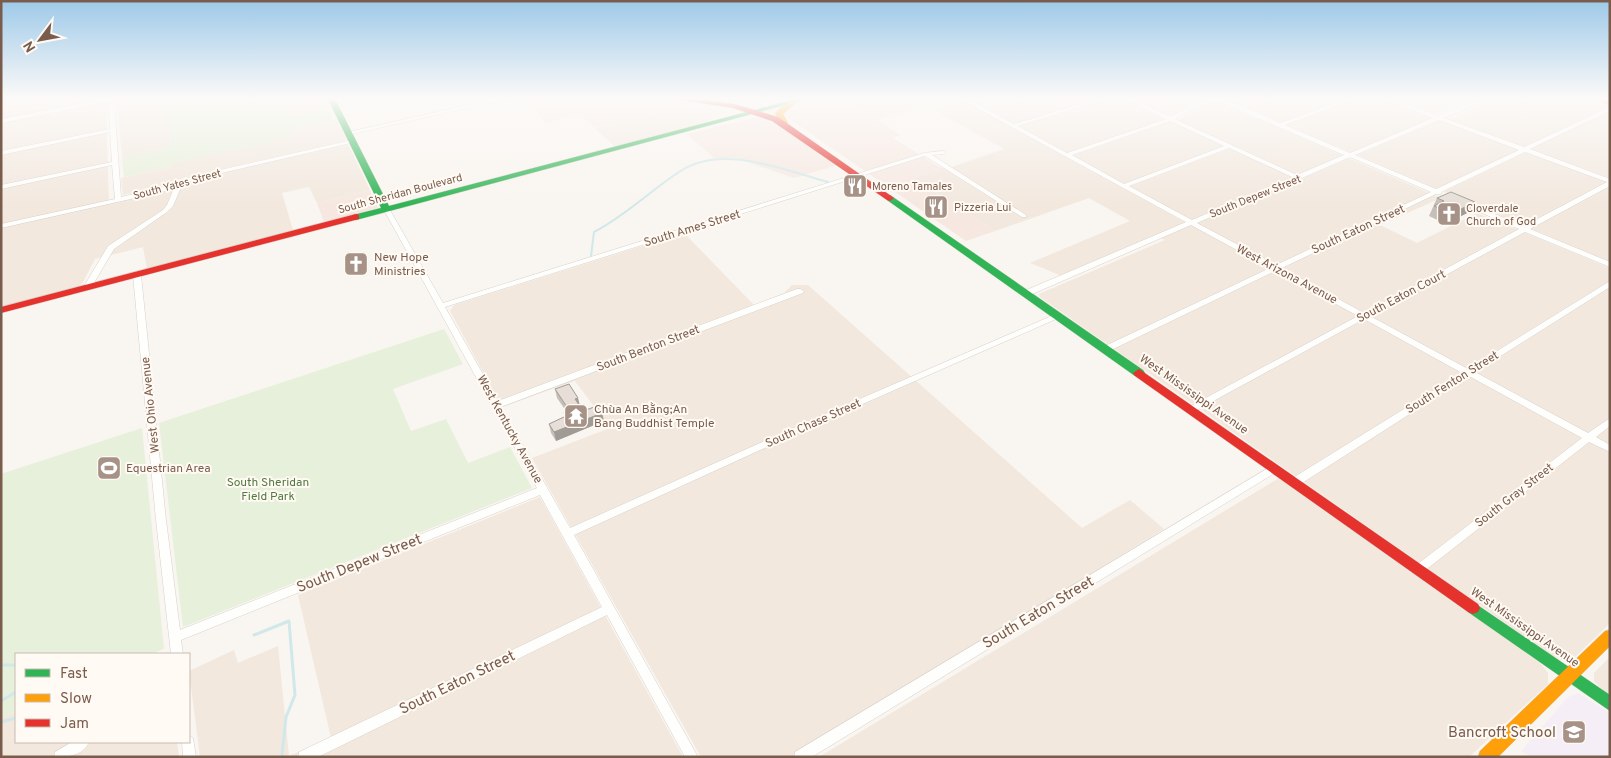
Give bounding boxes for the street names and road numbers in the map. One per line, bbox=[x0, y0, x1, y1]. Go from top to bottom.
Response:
street label: South Yates Street bbox=[132, 166, 223, 203]
street label: South Sheridan Boulevard bbox=[337, 171, 464, 217]
street label: South Depew Street bbox=[1207, 172, 1303, 222]
street label: South Eaton Street bbox=[1309, 201, 1408, 259]
street label: South Ames Street bbox=[642, 207, 743, 251]
street label: West Arizona Avenue bbox=[1233, 241, 1340, 308]
street label: South Eaton Court bbox=[1354, 267, 1449, 327]
street label: South Benton Street bbox=[595, 322, 702, 376]
street label: South Fenton Street bbox=[1403, 348, 1502, 418]
street label: West Mississippi Avenue bbox=[1136, 351, 1251, 438]
street label: West Ohio Avenue bbox=[138, 356, 164, 454]
street label: West Kentucky Avenue bbox=[473, 372, 546, 487]
street label: South Chase Street bbox=[763, 396, 864, 452]
street label: South Gray Street bbox=[1472, 460, 1557, 531]
street label: South Depew Street bbox=[294, 531, 425, 598]
street label: South Eaton Street bbox=[980, 573, 1098, 654]
street label: West Mississippi Avenue bbox=[1467, 584, 1582, 671]
street label: South Eaton Street bbox=[397, 647, 519, 720]

